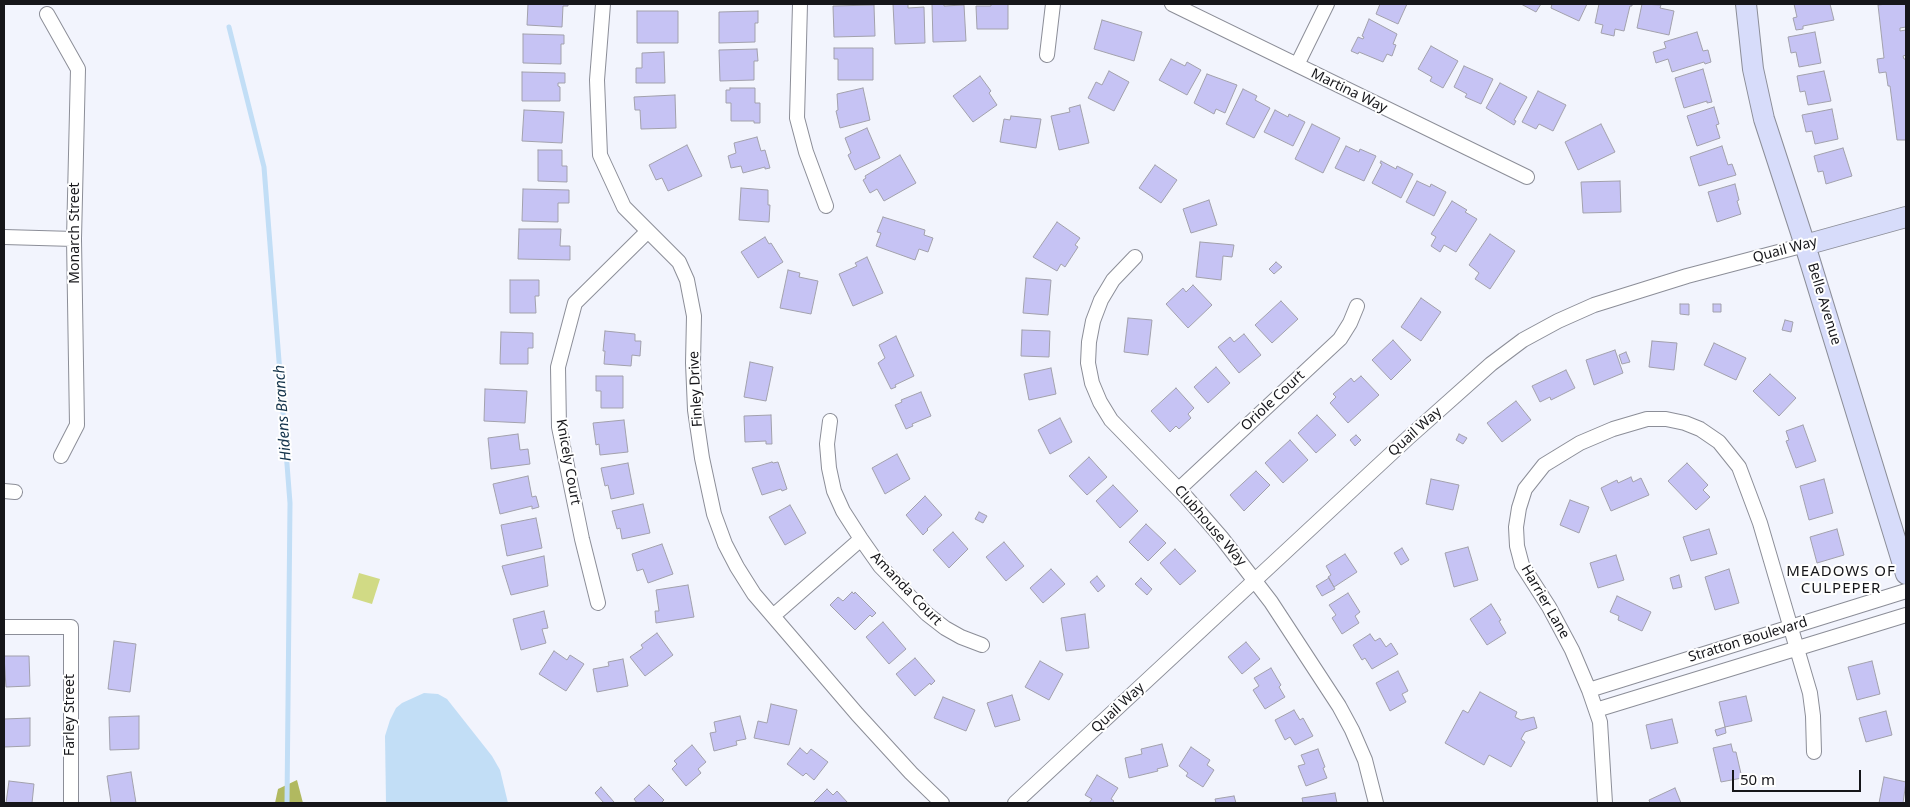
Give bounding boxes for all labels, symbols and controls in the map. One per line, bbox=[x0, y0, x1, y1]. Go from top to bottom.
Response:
street label: Martina Way bbox=[1308, 65, 1390, 117]
street label: Monarch Street bbox=[67, 182, 83, 284]
street label: Quail Way bbox=[1751, 233, 1819, 267]
street label: Belle Avenue bbox=[1804, 261, 1844, 347]
street label: Finley Drive bbox=[686, 351, 706, 427]
water label: Hidens Branch bbox=[271, 364, 295, 462]
street label: Oriole Court bbox=[1238, 367, 1308, 435]
street label: Quail Way bbox=[1385, 404, 1445, 460]
street label: Knicely Court bbox=[552, 418, 584, 506]
street label: Clubhouse Way bbox=[1170, 482, 1250, 570]
street label: Amanda Court bbox=[867, 549, 945, 629]
street label: Harrier Lane bbox=[1517, 562, 1573, 642]
district label: MEADOWS OF CULPEPER bbox=[1785, 563, 1897, 598]
street label: Stratton Boulevard bbox=[1686, 614, 1810, 666]
street label: Farley Street bbox=[62, 674, 78, 756]
street label: Quail Way bbox=[1088, 679, 1148, 737]
scale bar bbox=[1735, 760, 1864, 792]
text: 50 m bbox=[1740, 769, 1775, 789]

